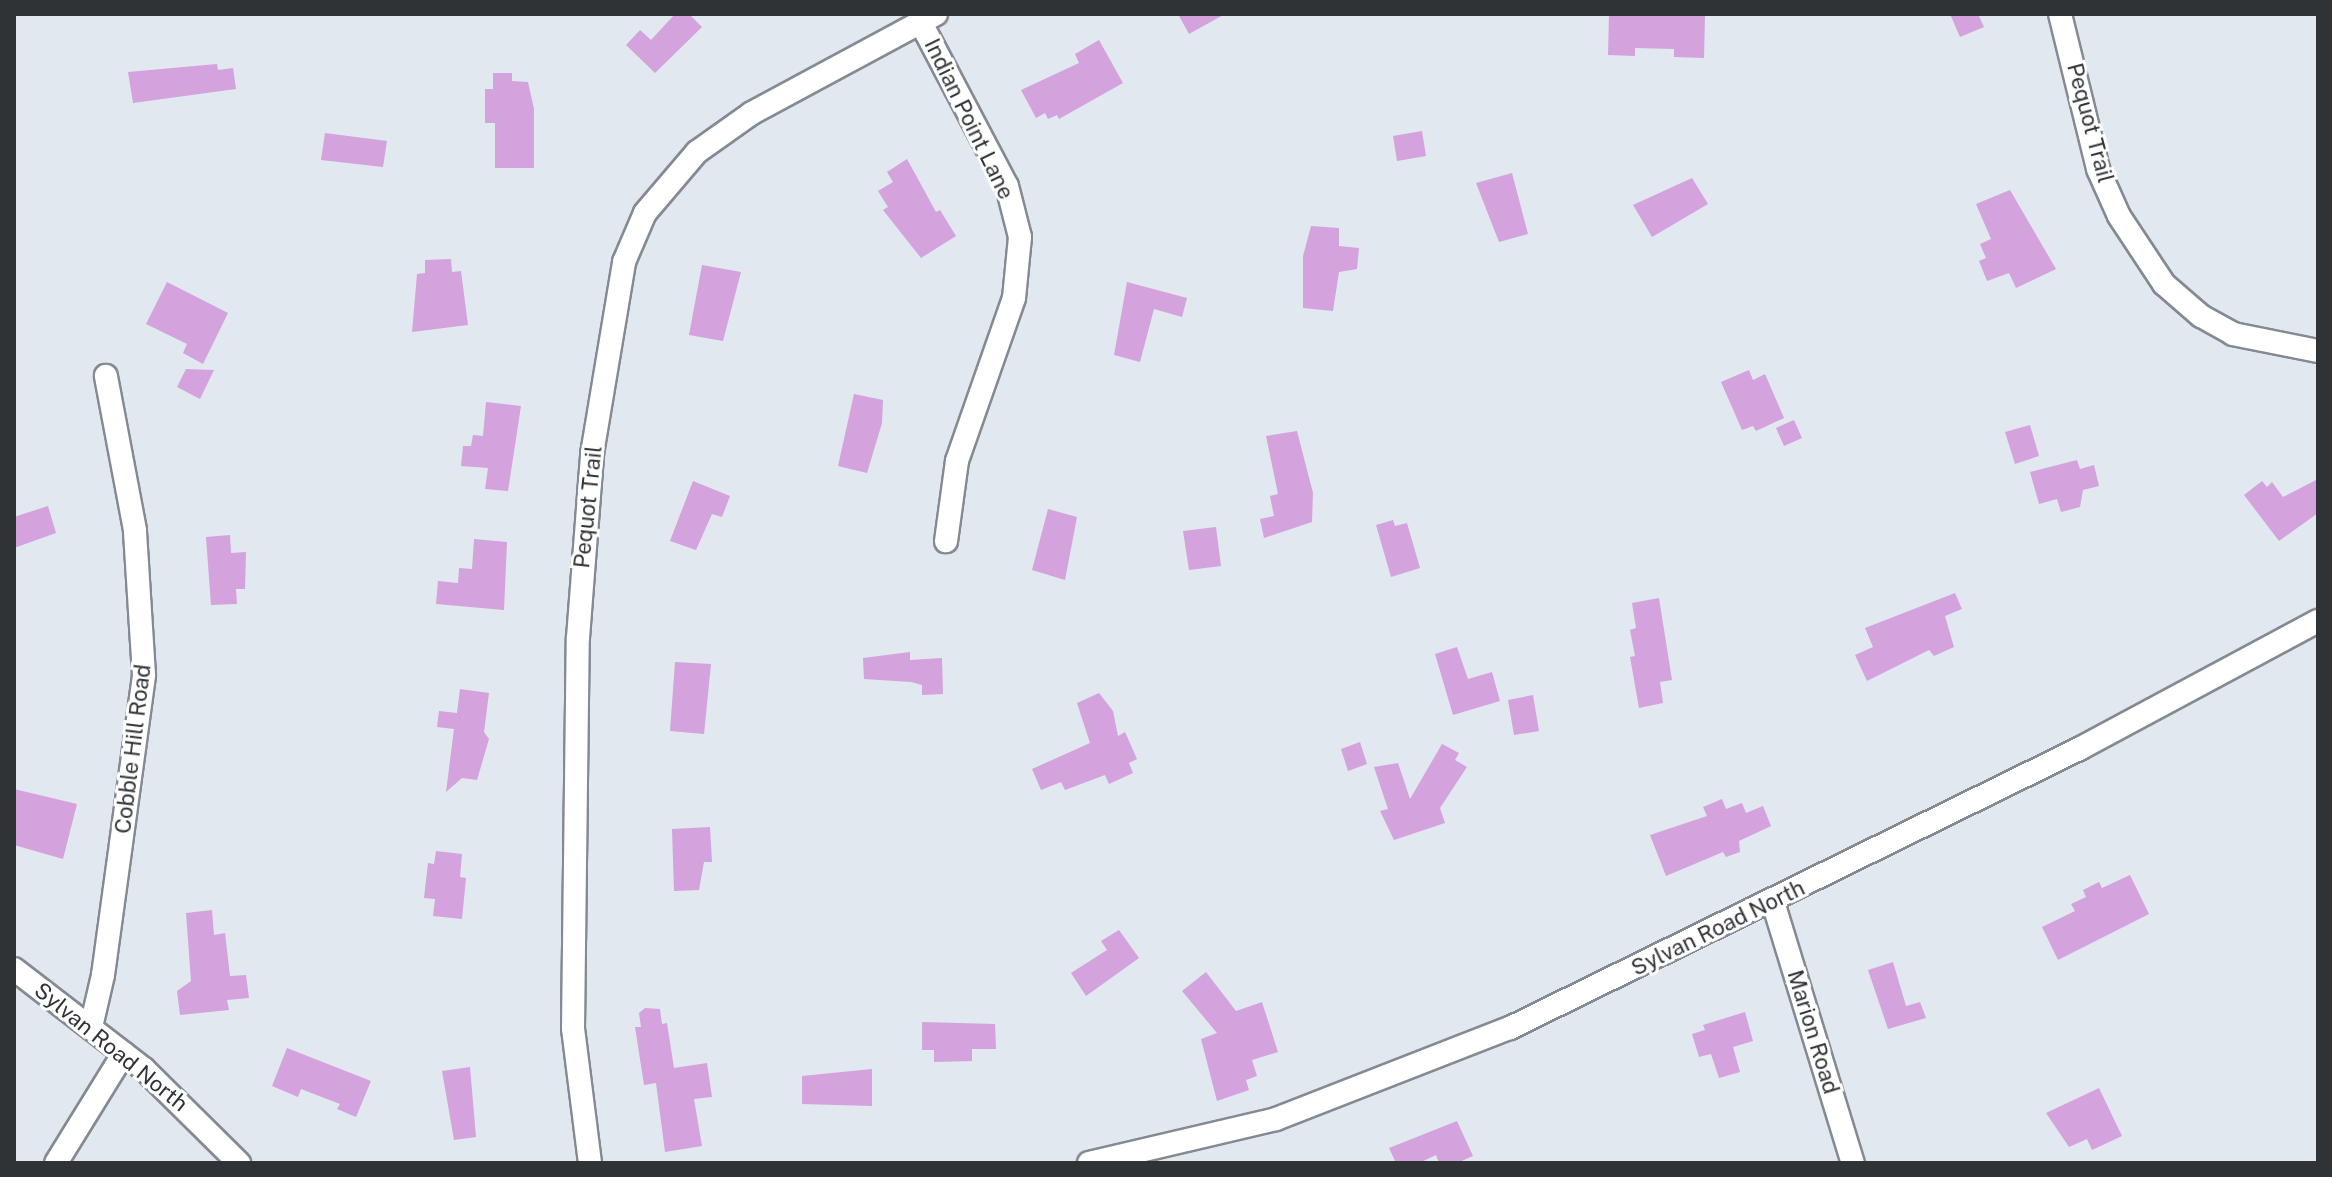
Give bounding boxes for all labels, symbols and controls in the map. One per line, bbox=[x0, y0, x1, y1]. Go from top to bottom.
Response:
street label: Indian Point Lane bbox=[919, 34, 1019, 204]
street label: Pequot Trail bbox=[2061, 60, 2119, 186]
street label: Pequot Trail bbox=[568, 444, 608, 570]
street label: Cobble Hill Road bbox=[110, 663, 156, 835]
street label: Sylvan Road North bbox=[1627, 875, 1809, 981]
street label: Marion Road bbox=[1782, 967, 1844, 1097]
street label: Sylvan Road North bbox=[29, 977, 193, 1117]

